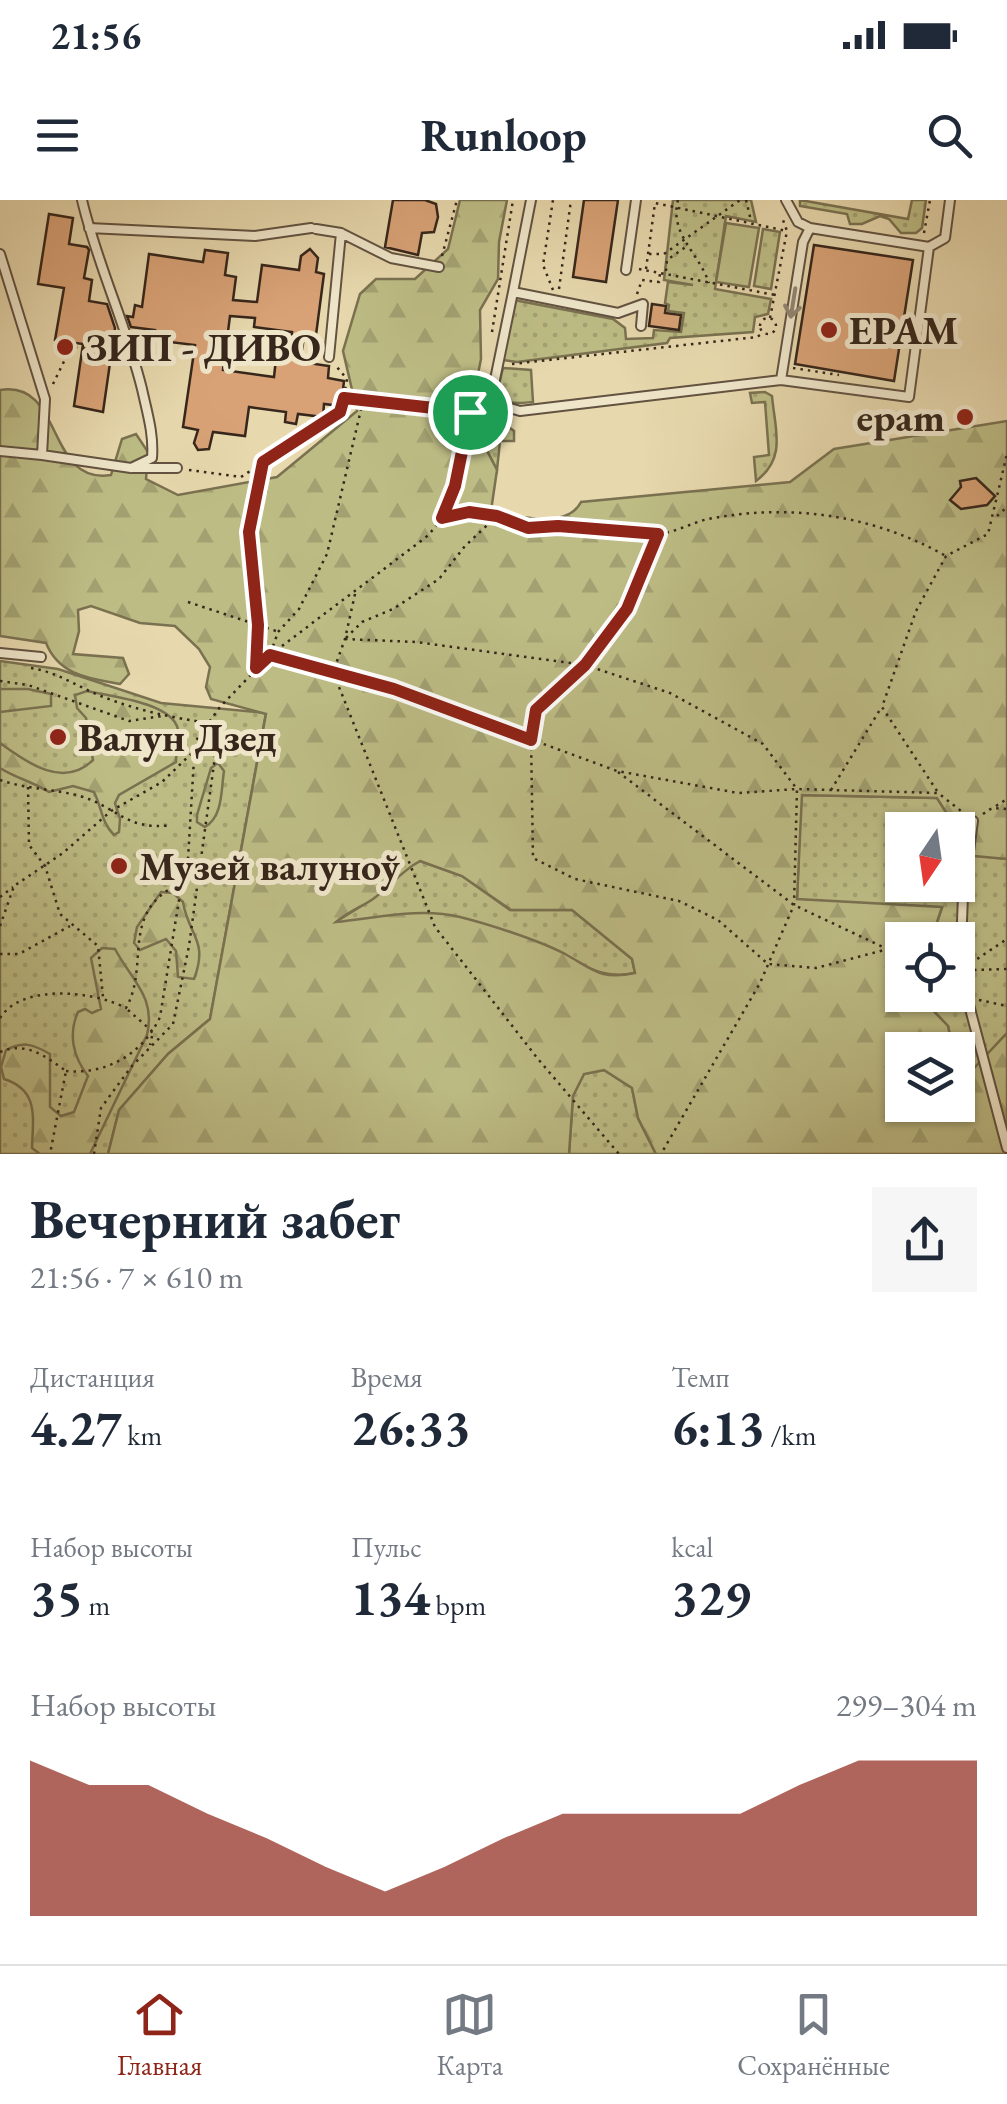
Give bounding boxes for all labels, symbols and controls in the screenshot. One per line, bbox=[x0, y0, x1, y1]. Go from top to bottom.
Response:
text: 21:56 bbox=[50, 11, 141, 60]
text: Runloop bbox=[421, 106, 586, 164]
icon: menu bbox=[30, 108, 85, 163]
icon: search bbox=[922, 108, 977, 163]
one-way arrow bbox=[783, 287, 802, 319]
place label: EPAM bbox=[849, 304, 959, 356]
marker: EPAM bbox=[818, 319, 840, 341]
place label: ЗИП - ДИВО bbox=[85, 321, 321, 373]
marker: ЗИП - ДИВО bbox=[54, 336, 76, 358]
pin bbox=[428, 370, 513, 455]
icon: arrive bbox=[443, 385, 498, 440]
place label: epam bbox=[857, 391, 945, 443]
marker: epam bbox=[954, 406, 976, 428]
place label: Валун Дзед bbox=[78, 711, 277, 763]
marker: Валун Дзед bbox=[47, 726, 69, 748]
north arrow bbox=[885, 812, 975, 902]
map controls bbox=[885, 812, 975, 1122]
place label: Музей валуноў bbox=[139, 840, 400, 892]
marker: Музей валуноў bbox=[108, 855, 130, 877]
button: locate bbox=[885, 922, 975, 1012]
button: layers bbox=[885, 1032, 975, 1122]
text: Вечерний забег bbox=[30, 1183, 400, 1254]
button: share bbox=[872, 1187, 977, 1292]
text: 21:56 · 7 × 610 m bbox=[30, 1256, 243, 1298]
text: Дистанция bbox=[30, 1359, 155, 1395]
text: Время bbox=[351, 1359, 423, 1395]
text: Темп bbox=[671, 1359, 730, 1395]
text: 4.27 bbox=[30, 1395, 122, 1460]
text: 26:33 bbox=[351, 1395, 471, 1460]
text: 6:13 bbox=[671, 1395, 765, 1460]
text: km bbox=[122, 1417, 162, 1453]
text: /km bbox=[765, 1417, 816, 1453]
text: Набор высоты bbox=[30, 1529, 193, 1565]
text: Пульс bbox=[351, 1529, 422, 1565]
text: kcal bbox=[671, 1529, 713, 1565]
text: 35 bbox=[30, 1565, 83, 1630]
text: 134 bbox=[351, 1565, 430, 1630]
text: 329 bbox=[671, 1565, 751, 1630]
text: m bbox=[83, 1587, 110, 1623]
text: bpm bbox=[430, 1587, 486, 1623]
text: Набор высоты bbox=[30, 1684, 216, 1726]
text: 299–304 m bbox=[836, 1684, 977, 1726]
tab: Главная bbox=[117, 1987, 202, 2083]
tab: Карта bbox=[436, 1987, 503, 2083]
tab: Сохранённые bbox=[737, 1987, 890, 2083]

